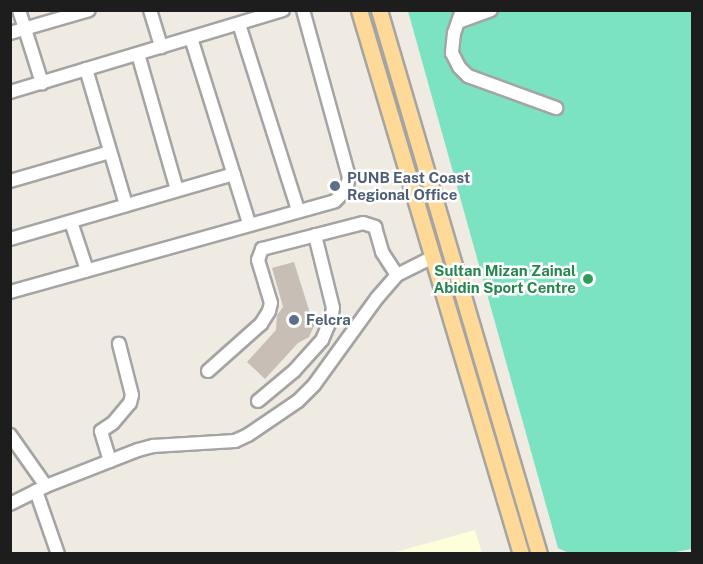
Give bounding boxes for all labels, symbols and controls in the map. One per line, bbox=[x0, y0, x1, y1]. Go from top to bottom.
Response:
place label: PUNB East Coast Regional Office bbox=[347, 168, 470, 203]
marker: PUNB East Coast Regional Office bbox=[328, 179, 342, 193]
place label: Sultan Mizan Zainal Abidin Sport Centre bbox=[433, 261, 576, 296]
marker: Sultan Mizan Zainal Abidin Sport Centre bbox=[581, 272, 595, 286]
place label: Felcra bbox=[306, 311, 351, 329]
marker: Felcra bbox=[287, 313, 301, 327]

